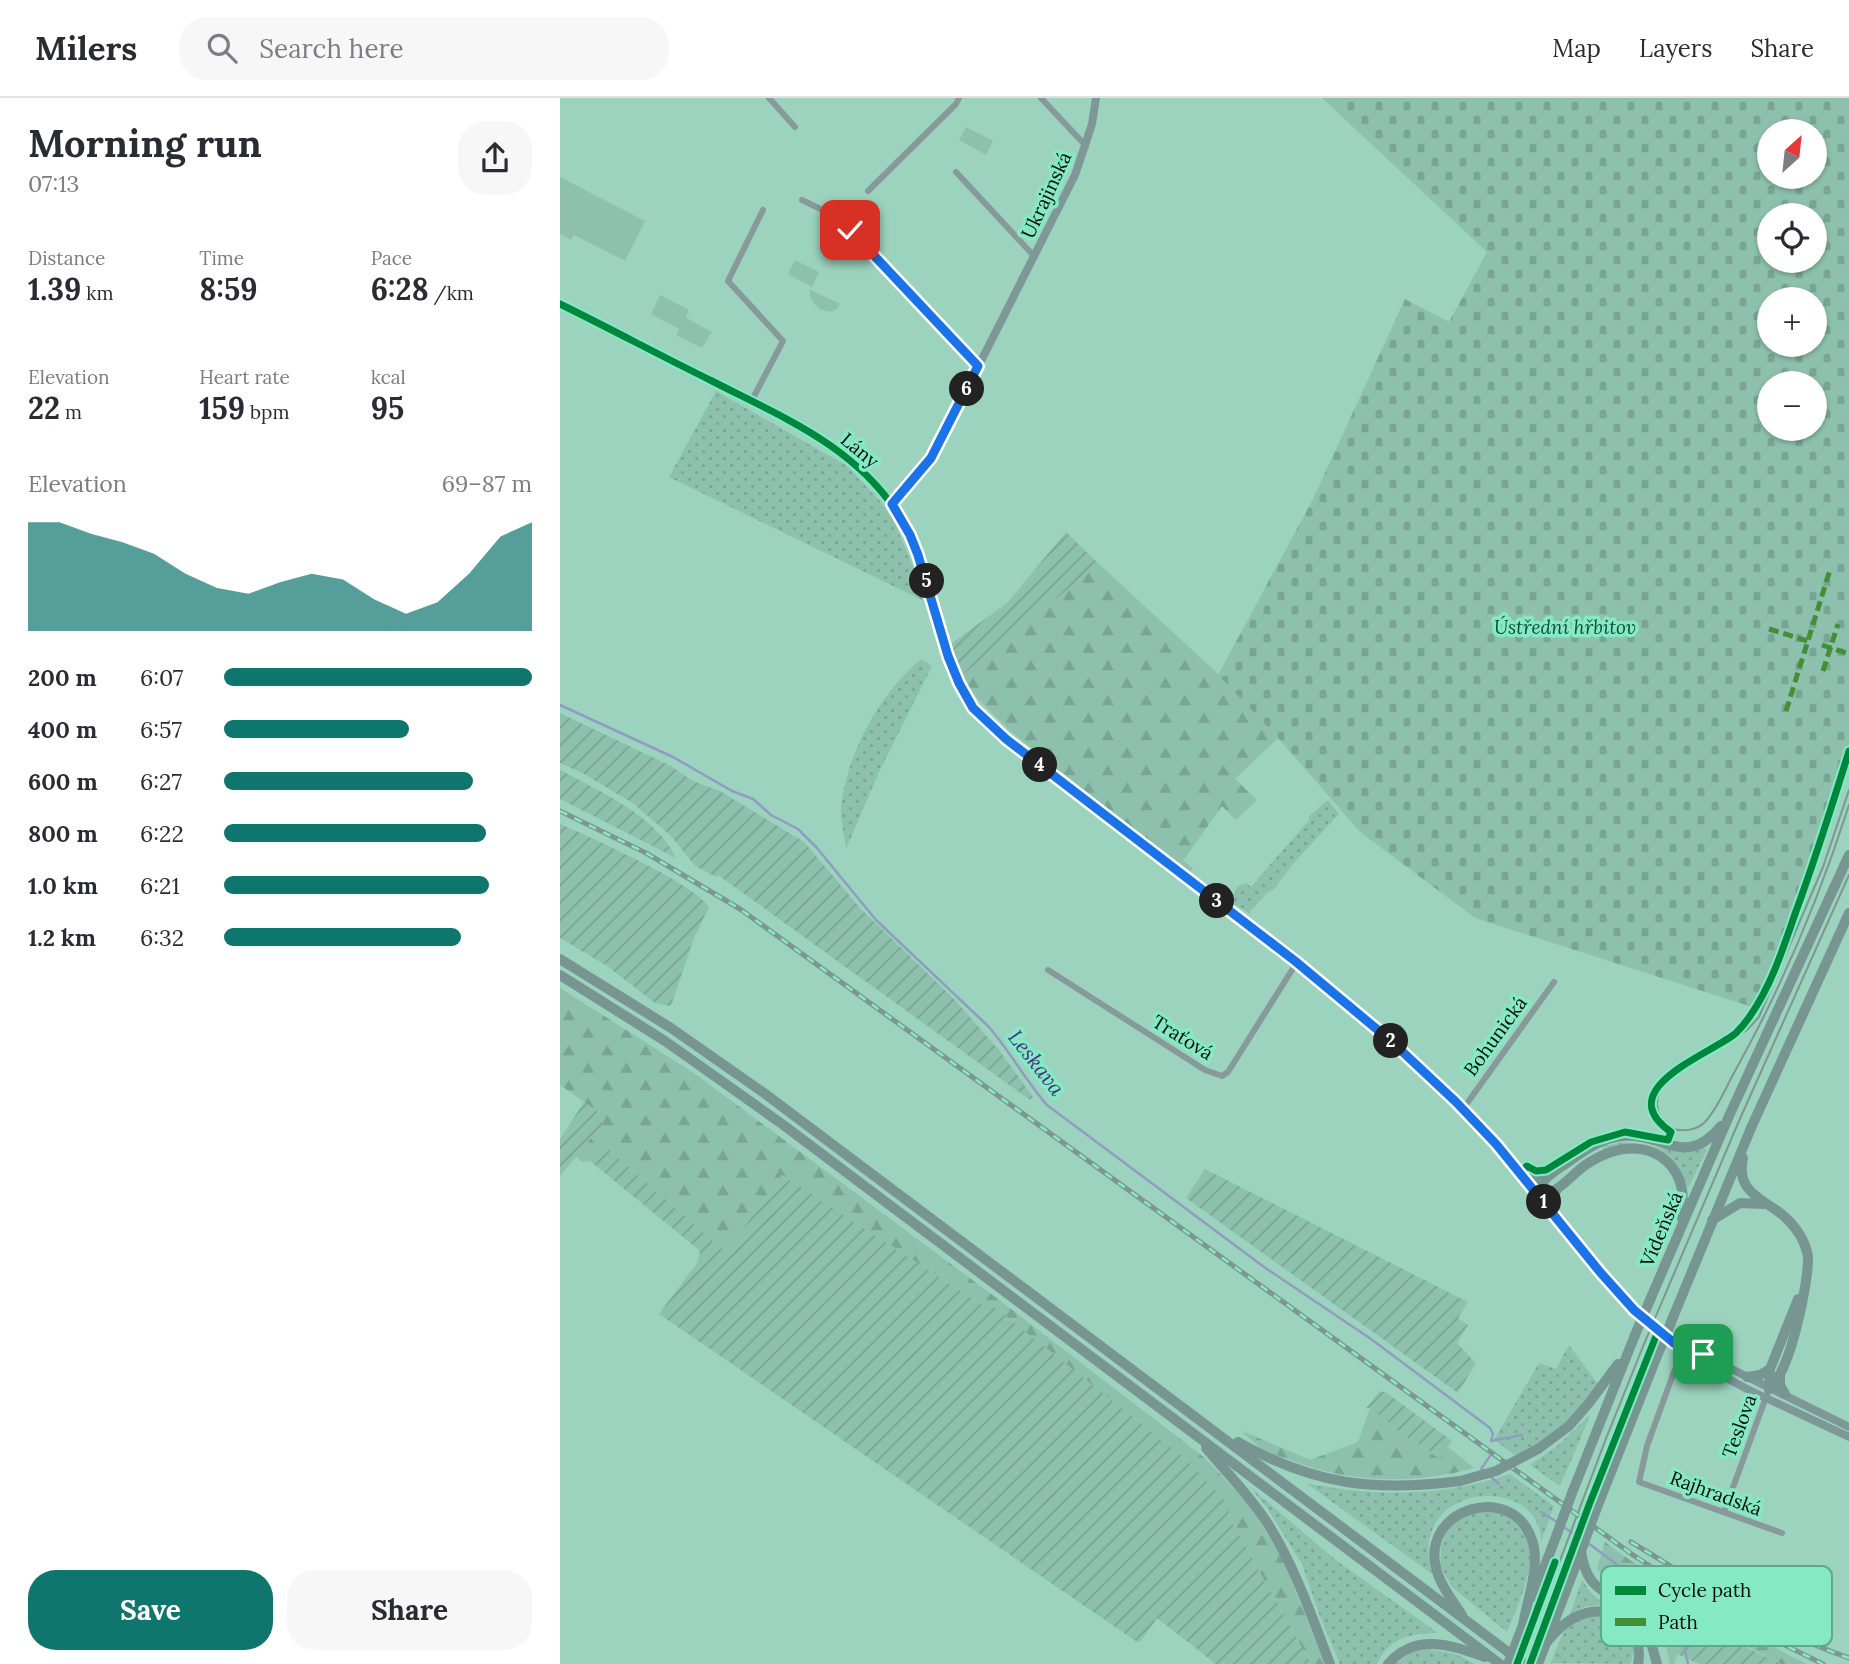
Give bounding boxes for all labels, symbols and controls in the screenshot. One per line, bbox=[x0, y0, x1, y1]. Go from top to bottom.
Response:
search box bbox=[179, 17, 669, 80]
text: Milers bbox=[35, 27, 137, 69]
icon: search bbox=[203, 29, 241, 67]
text: Search here bbox=[259, 32, 404, 65]
text: Map bbox=[1552, 33, 1601, 64]
text: Layers bbox=[1639, 33, 1712, 64]
text: Share bbox=[1750, 33, 1814, 64]
text: Morning run bbox=[28, 119, 262, 167]
north arrow bbox=[1757, 119, 1827, 189]
map controls bbox=[1757, 119, 1827, 441]
button: share bbox=[458, 121, 532, 195]
street label: Ukrajinská bbox=[1015, 148, 1077, 242]
text: 07:13 bbox=[28, 169, 79, 198]
pin bbox=[820, 200, 880, 260]
button: locate bbox=[1757, 203, 1827, 273]
icon: check bbox=[831, 211, 869, 249]
text: Distance bbox=[28, 246, 105, 270]
text: Time bbox=[199, 246, 244, 270]
text: Pace bbox=[371, 246, 412, 270]
text: 1.39 bbox=[28, 270, 81, 308]
text: 8:59 bbox=[199, 270, 257, 308]
text: 6:28 bbox=[371, 270, 429, 308]
text: km bbox=[81, 281, 113, 305]
text: /km bbox=[429, 281, 474, 305]
button: + bbox=[1757, 287, 1827, 357]
text: Elevation bbox=[28, 365, 110, 389]
text: Heart rate bbox=[199, 365, 290, 389]
text: kcal bbox=[371, 365, 406, 389]
button: − bbox=[1757, 371, 1827, 441]
pin: 6 bbox=[950, 372, 984, 406]
text: 6 bbox=[961, 376, 972, 400]
text: 22 bbox=[28, 389, 60, 427]
text: 159 bbox=[199, 389, 245, 427]
text: 95 bbox=[371, 389, 404, 427]
text: m bbox=[60, 400, 82, 424]
text: bpm bbox=[245, 400, 289, 424]
street label: Lány bbox=[836, 427, 884, 473]
text: Elevation bbox=[28, 469, 127, 498]
text: 69–87 m bbox=[442, 469, 532, 498]
pin: 5 bbox=[910, 564, 944, 598]
text: 5 bbox=[921, 568, 932, 592]
park label: Ústřední hřbitov bbox=[1494, 615, 1636, 639]
text: 200 m bbox=[28, 663, 97, 692]
text: 6:07 bbox=[140, 663, 183, 692]
text: 400 m bbox=[28, 715, 97, 744]
text: 6:57 bbox=[140, 715, 182, 744]
pin: 4 bbox=[1022, 748, 1058, 782]
text: 4 bbox=[1034, 752, 1045, 776]
text: 600 m bbox=[28, 767, 98, 796]
text: 6:27 bbox=[140, 767, 182, 796]
text: 800 m bbox=[28, 819, 98, 848]
text: 6:22 bbox=[140, 819, 184, 848]
text: 1.0 km bbox=[28, 871, 98, 900]
text: 6:21 bbox=[140, 871, 180, 900]
pin: 3 bbox=[1200, 884, 1234, 918]
text: 3 bbox=[1211, 888, 1222, 912]
text: 1.2 km bbox=[28, 923, 96, 952]
text: 6:32 bbox=[140, 923, 184, 952]
street label: Bohunická bbox=[1458, 991, 1532, 1081]
street label: Traťová bbox=[1148, 1009, 1218, 1065]
water label: Leskava bbox=[1002, 1024, 1071, 1101]
pin: 2 bbox=[1374, 1024, 1408, 1058]
text: 2 bbox=[1385, 1028, 1396, 1052]
pin: 1 bbox=[1527, 1184, 1562, 1220]
street label: Vídeňská bbox=[1634, 1188, 1688, 1271]
text: 1 bbox=[1540, 1189, 1547, 1213]
pin bbox=[1673, 1324, 1733, 1384]
icon: arrive bbox=[1684, 1335, 1722, 1373]
street label: Teslova bbox=[1716, 1391, 1762, 1461]
street label: Rajhradská bbox=[1667, 1465, 1765, 1521]
legend bbox=[1601, 1566, 1832, 1646]
button: Save bbox=[28, 1570, 273, 1650]
button: Share bbox=[287, 1570, 532, 1650]
text: Cycle path bbox=[1658, 1578, 1751, 1602]
text: Path bbox=[1658, 1610, 1698, 1634]

